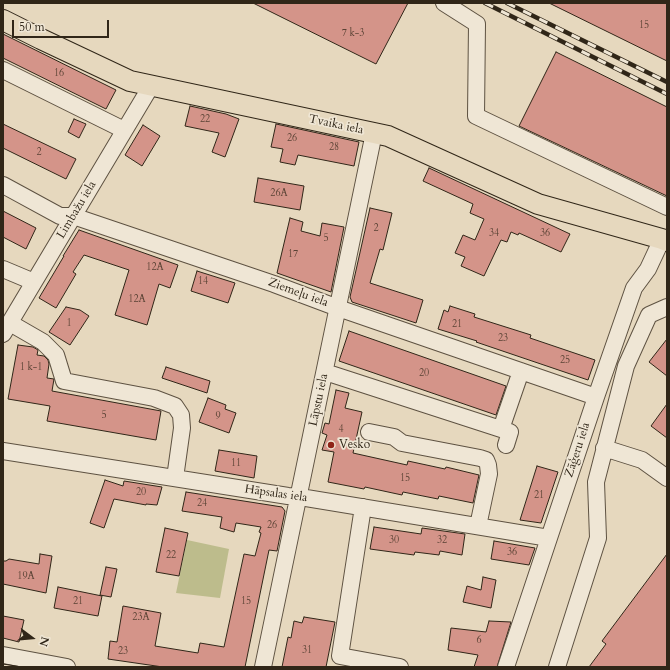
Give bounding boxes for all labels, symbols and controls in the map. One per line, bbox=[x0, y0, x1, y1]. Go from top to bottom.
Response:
scale bar bbox=[14, 12, 111, 38]
text: 50 m bbox=[19, 19, 45, 35]
house number: 15 bbox=[639, 20, 649, 32]
house number: 7 k-3 bbox=[342, 28, 364, 40]
house number: 16 bbox=[54, 68, 64, 80]
street label: Tvaika iela bbox=[307, 112, 365, 138]
house number: 22 bbox=[200, 114, 210, 126]
house number: 26 bbox=[287, 133, 297, 145]
house number: 28 bbox=[329, 142, 339, 154]
house number: 2 bbox=[36, 147, 42, 159]
street label: Limbažu iela bbox=[54, 179, 100, 241]
house number: 26A bbox=[270, 188, 288, 200]
house number: 2 bbox=[373, 223, 379, 235]
house number: 34 bbox=[489, 228, 499, 240]
house number: 36 bbox=[540, 228, 550, 240]
house number: 5 bbox=[323, 233, 329, 245]
house number: 17 bbox=[288, 249, 298, 261]
house number: 12A bbox=[146, 262, 164, 274]
street label: Ziemeļu iela bbox=[266, 275, 330, 311]
house number: 14 bbox=[198, 276, 208, 288]
house number: 12A bbox=[128, 294, 146, 306]
house number: 1 bbox=[66, 318, 72, 330]
house number: 21 bbox=[452, 319, 462, 331]
house number: 23 bbox=[498, 333, 508, 345]
house number: 25 bbox=[560, 355, 570, 367]
house number: 1 k-1 bbox=[20, 362, 42, 374]
house number: 20 bbox=[419, 368, 429, 380]
street label: Lāpstu iela bbox=[306, 372, 332, 428]
house number: 5 bbox=[101, 410, 107, 422]
house number: 9 bbox=[215, 411, 221, 423]
street label: Zāģeru iela bbox=[562, 421, 594, 479]
house number: 4 bbox=[338, 424, 344, 436]
place label: Vesko bbox=[339, 438, 370, 452]
marker: Vesko bbox=[326, 440, 336, 450]
house number: 11 bbox=[231, 458, 241, 470]
house number: 15 bbox=[400, 473, 410, 485]
street label: Hāpsalas iela bbox=[244, 482, 308, 506]
house number: 20 bbox=[136, 487, 146, 499]
house number: 21 bbox=[534, 490, 544, 502]
house number: 24 bbox=[197, 498, 207, 510]
house number: 26 bbox=[267, 520, 277, 532]
house number: 30 bbox=[389, 535, 399, 547]
house number: 32 bbox=[437, 535, 447, 547]
house number: 36 bbox=[507, 547, 517, 559]
house number: 22 bbox=[166, 550, 176, 562]
house number: 19A bbox=[17, 571, 35, 583]
house number: 21 bbox=[73, 596, 83, 608]
house number: 15 bbox=[241, 596, 251, 608]
house number: 23A bbox=[132, 612, 150, 624]
north arrow bbox=[12, 618, 52, 658]
text: N bbox=[35, 635, 53, 648]
house number: 6 bbox=[476, 635, 482, 647]
house number: 31 bbox=[302, 645, 312, 657]
house number: 23 bbox=[118, 646, 128, 658]

